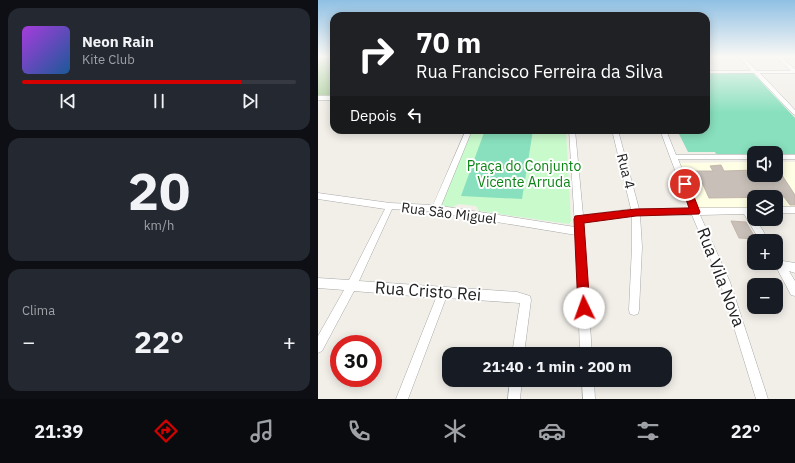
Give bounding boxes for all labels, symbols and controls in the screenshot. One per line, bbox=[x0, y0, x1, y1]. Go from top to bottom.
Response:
text: 70 m bbox=[416, 24, 481, 61]
icon: right bbox=[350, 28, 402, 80]
text: Neon Rain bbox=[82, 32, 154, 51]
text: Kite Club bbox=[82, 51, 135, 68]
text: Rua Francisco Ferreira da Silva bbox=[416, 60, 663, 83]
icon: previous bbox=[57, 90, 79, 112]
icon: pause bbox=[148, 90, 170, 112]
icon: next bbox=[239, 90, 261, 112]
icon: left bbox=[404, 104, 426, 126]
text: Depois bbox=[350, 106, 396, 125]
map controls bbox=[747, 146, 783, 314]
button: sound bbox=[747, 146, 783, 182]
street label: Rua 4 bbox=[613, 151, 639, 191]
text: 20 bbox=[128, 157, 190, 224]
park label: Praça do Conjunto Vicente Arruda bbox=[467, 157, 581, 191]
pin bbox=[668, 167, 702, 201]
icon: arrive bbox=[674, 173, 696, 195]
button: layers bbox=[747, 190, 783, 226]
street label: Rua São Miguel bbox=[400, 198, 498, 228]
text: km/h bbox=[144, 217, 174, 234]
street label: Rua Vila Nova bbox=[692, 224, 750, 330]
button: + bbox=[747, 234, 783, 270]
street label: Rua Cristo Rei bbox=[374, 276, 482, 306]
button: − bbox=[747, 278, 783, 314]
position arrow bbox=[563, 287, 605, 329]
text: Clima bbox=[22, 302, 55, 319]
text: 22° bbox=[134, 322, 184, 361]
text: − bbox=[22, 327, 35, 356]
text: + bbox=[283, 327, 296, 356]
speed limit sign: 30 bbox=[330, 335, 382, 387]
text: 21:40 · 1 min · 200 m bbox=[483, 357, 631, 376]
icon: directions bbox=[152, 417, 180, 445]
icon: music bbox=[248, 417, 276, 445]
icon: phone bbox=[345, 417, 373, 445]
icon: climate bbox=[441, 417, 469, 445]
icon: car bbox=[538, 417, 566, 445]
icon: filters bbox=[634, 417, 662, 445]
text: 21:39 bbox=[34, 420, 83, 443]
text: 22° bbox=[731, 420, 761, 443]

